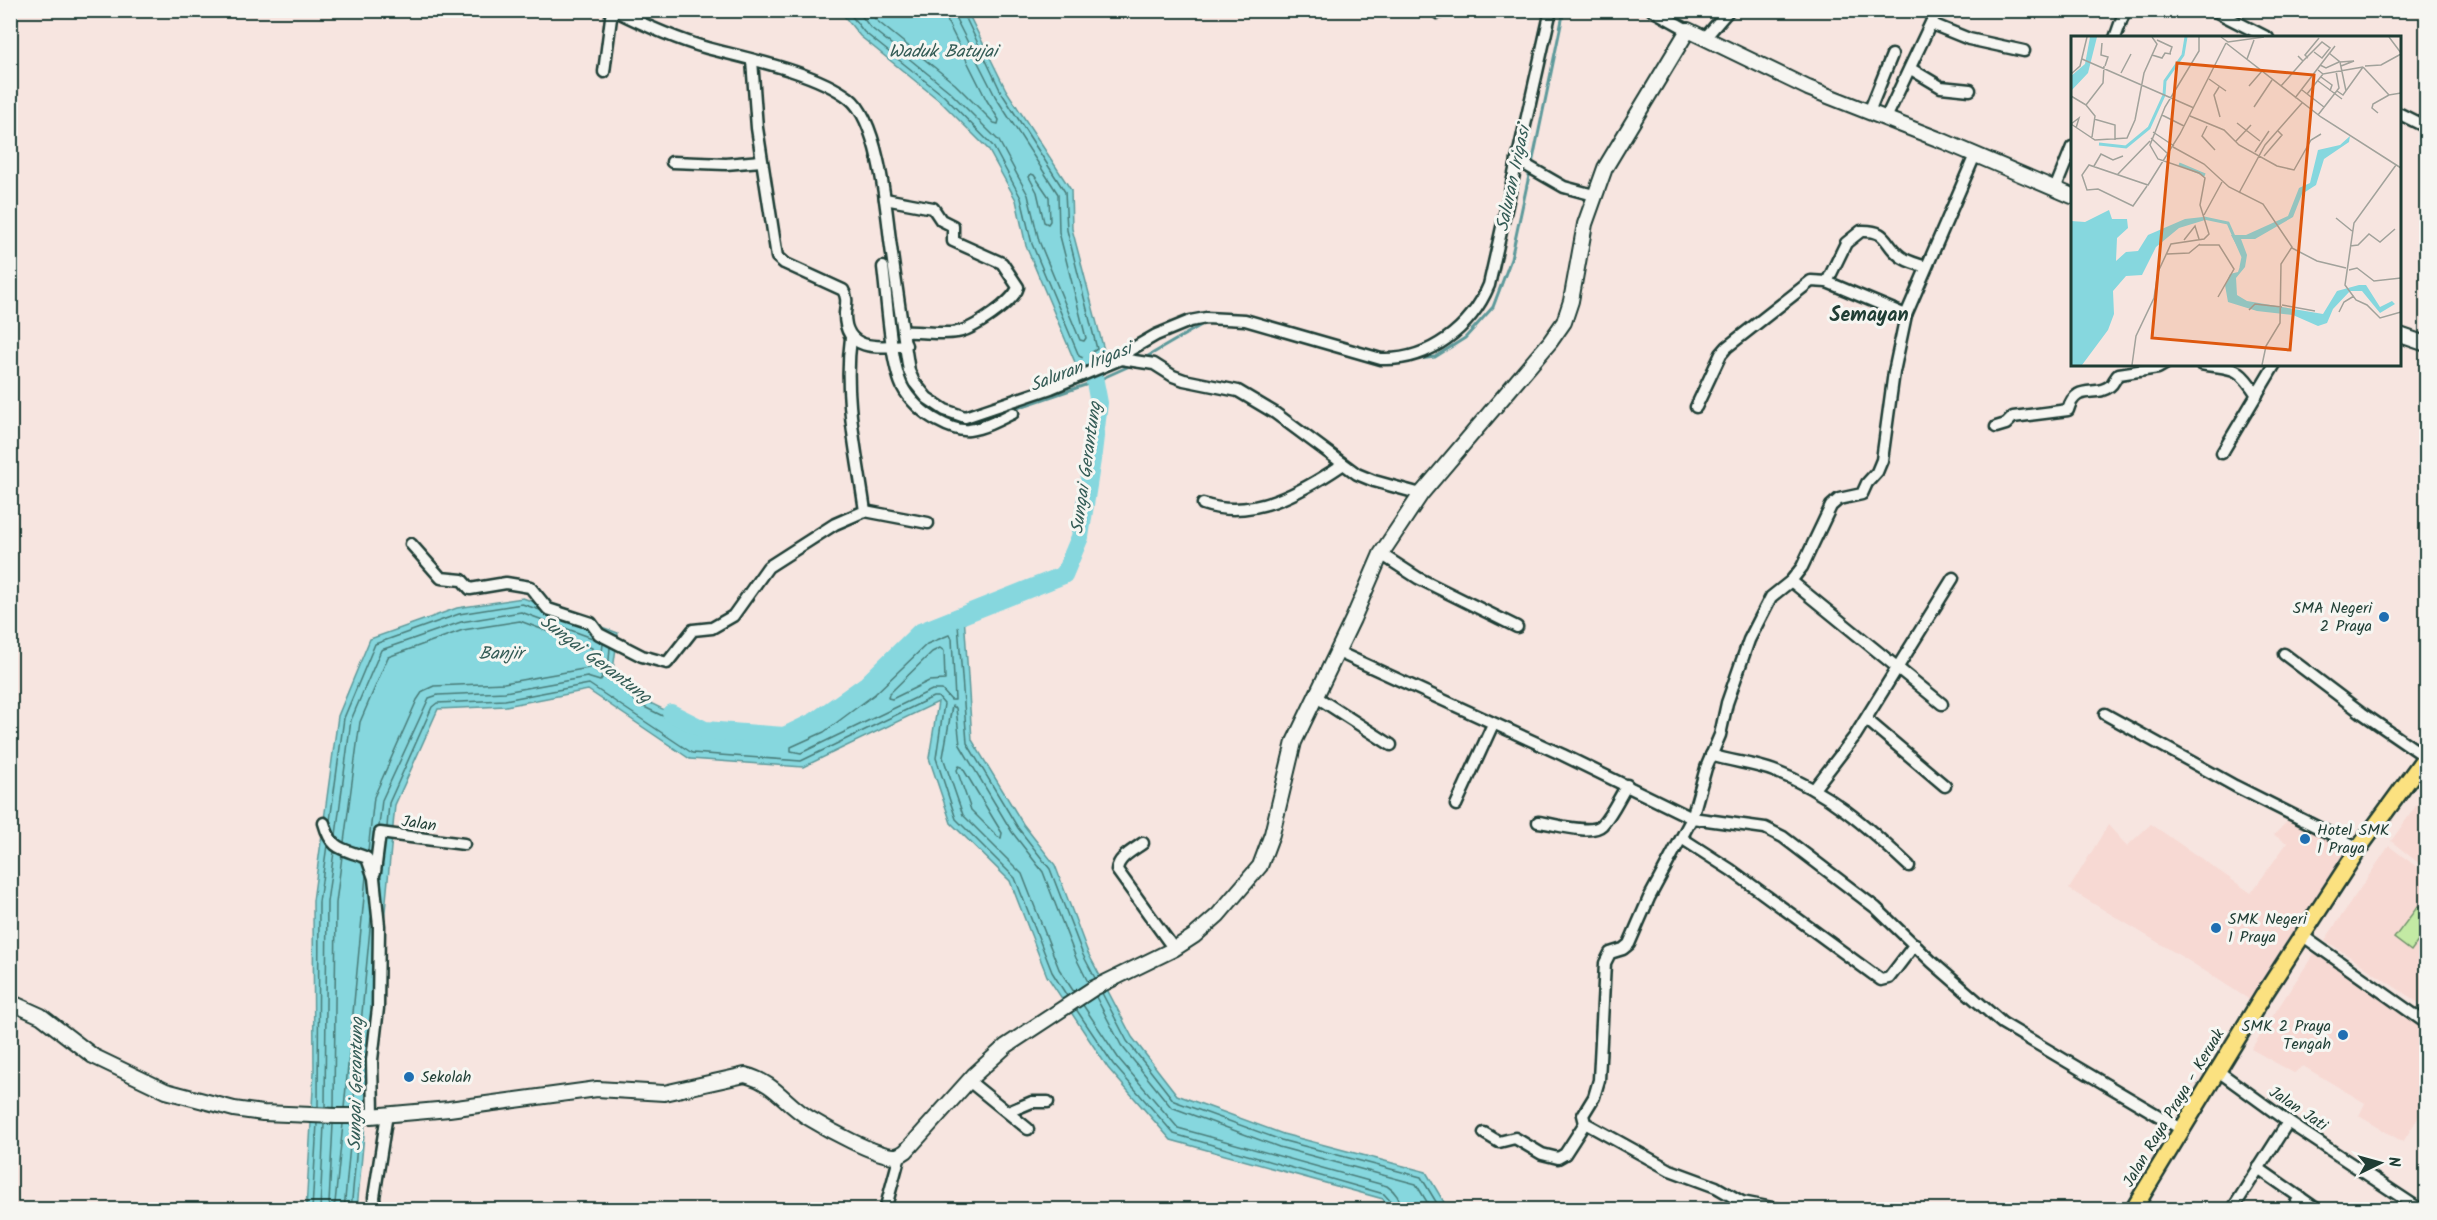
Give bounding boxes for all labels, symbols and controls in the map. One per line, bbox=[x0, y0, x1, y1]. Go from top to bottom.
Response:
inset map bbox=[2071, 36, 2401, 366]
water label: Waduk Batujai bbox=[889, 38, 1001, 67]
water label: Saluran Irigasi bbox=[1489, 120, 1540, 234]
district label: Semayan bbox=[1829, 300, 1909, 332]
water label: Saluran Irigasi bbox=[1026, 334, 1140, 401]
water label: Sungai Gerantung bbox=[1063, 399, 1111, 536]
place label: SMA Negeri 2 Praya bbox=[2293, 596, 2373, 639]
water label: Sungai Gerantung bbox=[533, 608, 658, 713]
marker: SMA Negeri 2 Praya bbox=[2377, 610, 2391, 624]
water label: Banjir bbox=[479, 640, 527, 669]
street label: Jalan bbox=[400, 809, 438, 839]
place label: Hotel SMK 1 Praya bbox=[2317, 818, 2390, 861]
marker: Hotel SMK 1 Praya bbox=[2298, 832, 2312, 846]
place label: SMK Negeri 1 Praya bbox=[2228, 907, 2308, 950]
marker: SMK Negeri 1 Praya bbox=[2209, 921, 2223, 935]
place label: SMK 2 Praya Tengah bbox=[2242, 1014, 2331, 1057]
water label: Sungai Gerantung bbox=[341, 1016, 373, 1151]
street label: Jalan Raya Praya - Keruak bbox=[2117, 1024, 2232, 1192]
marker: SMK 2 Praya Tengah bbox=[2336, 1028, 2350, 1042]
place label: Sekolah bbox=[421, 1065, 471, 1090]
marker: Sekolah bbox=[402, 1070, 416, 1084]
street label: Jalan Jati bbox=[2264, 1080, 2333, 1139]
north arrow bbox=[2350, 1133, 2410, 1193]
text: N bbox=[2381, 1156, 2406, 1168]

